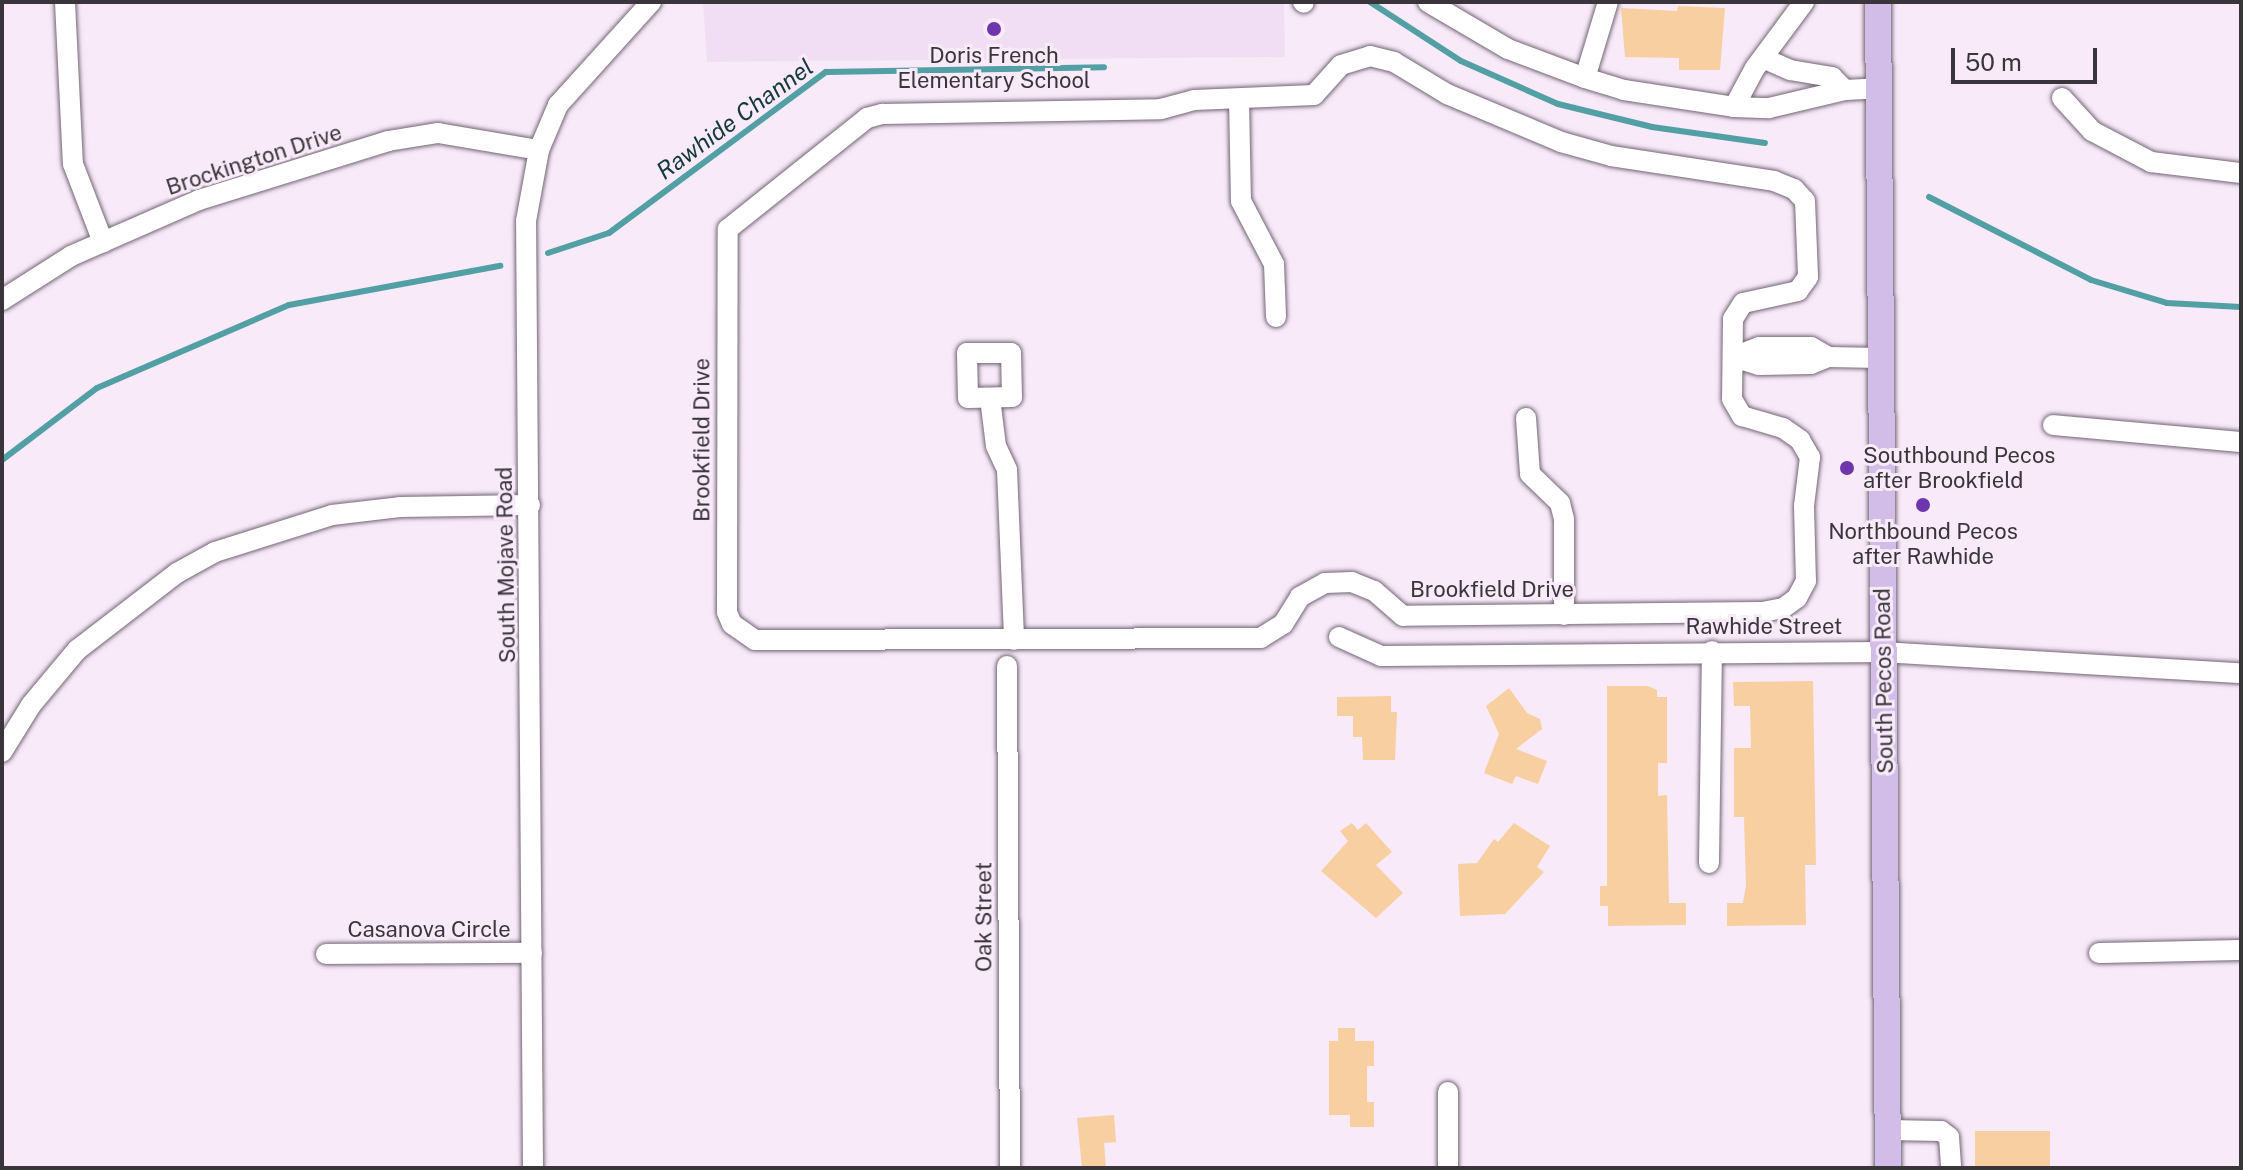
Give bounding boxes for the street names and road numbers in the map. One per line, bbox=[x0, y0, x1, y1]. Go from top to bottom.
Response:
street label: Brockington Drive bbox=[163, 119, 345, 201]
street label: Brookfield Drive bbox=[689, 358, 715, 522]
street label: South Mojave Road bbox=[491, 466, 521, 664]
street label: Brookfield Drive bbox=[1410, 577, 1574, 603]
street label: South Pecos Road bbox=[1869, 588, 1899, 774]
street label: Rawhide Street bbox=[1686, 614, 1842, 640]
street label: Oak Street bbox=[971, 862, 997, 972]
street label: Casanova Circle bbox=[347, 917, 511, 943]

